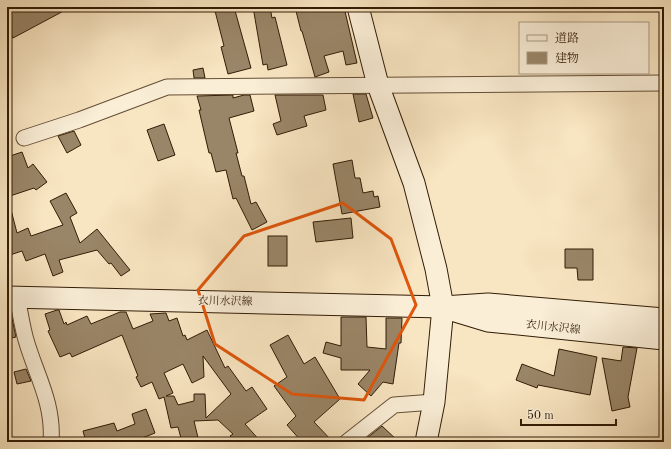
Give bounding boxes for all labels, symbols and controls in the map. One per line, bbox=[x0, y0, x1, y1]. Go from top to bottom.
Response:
legend bbox=[519, 22, 649, 74]
text: 道路 bbox=[555, 31, 579, 45]
text: 建物 bbox=[555, 51, 579, 65]
street label: 衣川水沢線 bbox=[197, 294, 253, 308]
street label: 衣川水沢線 bbox=[525, 318, 581, 336]
scale bar bbox=[521, 401, 616, 427]
text: 50 m bbox=[527, 409, 554, 422]

